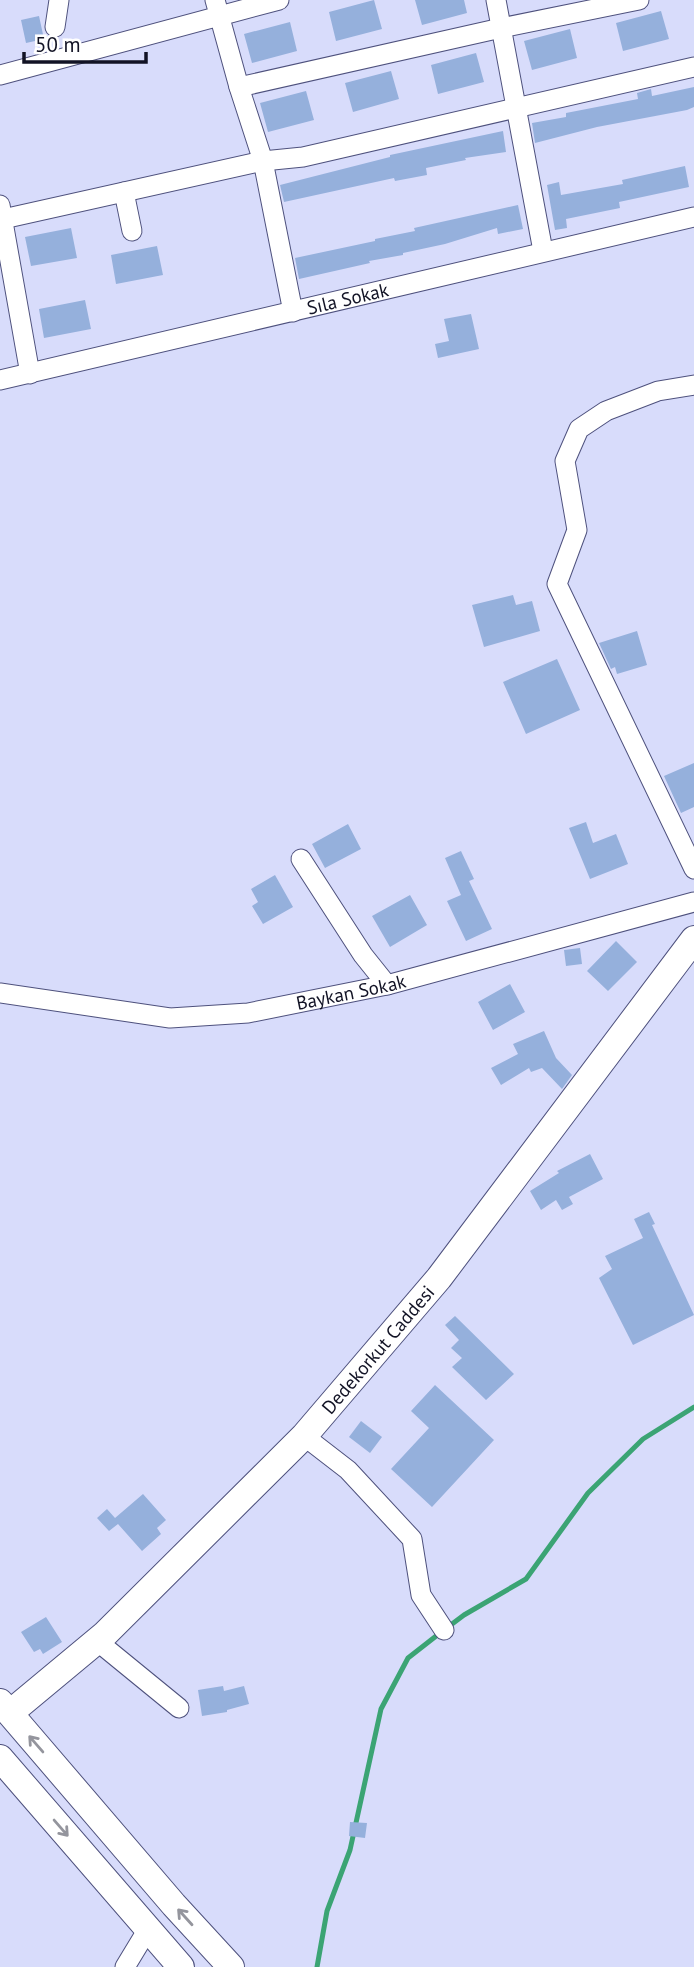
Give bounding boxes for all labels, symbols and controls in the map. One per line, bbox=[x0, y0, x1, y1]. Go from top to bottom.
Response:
scale bar bbox=[24, 21, 147, 65]
text: 50 m bbox=[35, 31, 81, 58]
street label: Sıla Sokak bbox=[304, 277, 391, 320]
street label: Baykan Sokak bbox=[294, 968, 408, 1015]
street label: Dedekorkut Caddesi bbox=[316, 1280, 439, 1419]
one-way arrow bbox=[29, 1735, 45, 1753]
one-way arrow bbox=[53, 1819, 69, 1837]
one-way arrow bbox=[177, 1908, 193, 1926]

